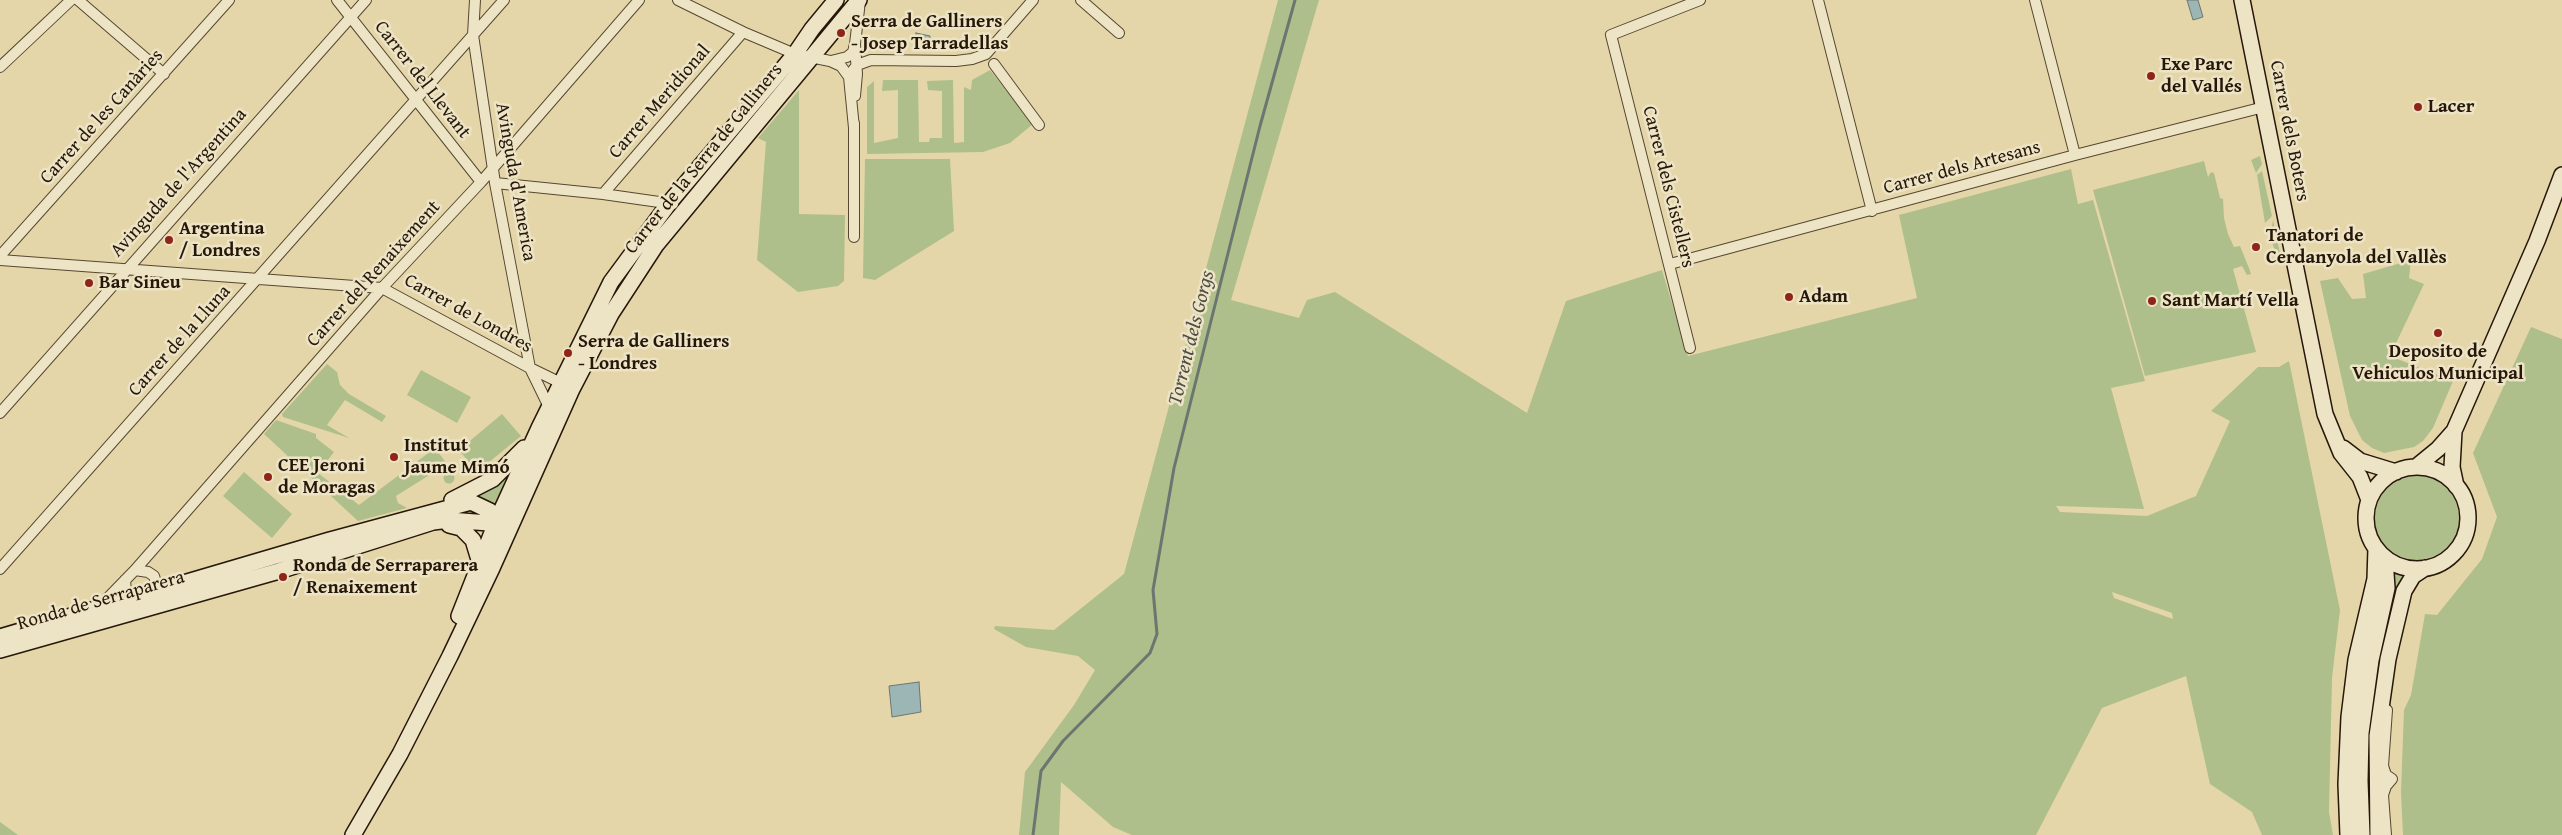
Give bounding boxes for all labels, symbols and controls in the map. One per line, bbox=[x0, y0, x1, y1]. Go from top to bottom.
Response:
place label: Serra de Galliners - Josep Tarradellas bbox=[851, 11, 1008, 55]
street label: Carrer del Llevant bbox=[369, 17, 475, 143]
marker: Serra de Galliners - Josep Tarradellas bbox=[835, 27, 847, 39]
street label: Carrer Meridional bbox=[604, 40, 716, 164]
street label: Carrer de les Canàries bbox=[36, 45, 168, 189]
place label: Exe Parc del Vallés bbox=[2161, 54, 2242, 98]
street label: Carrer de la Serra de Galliners bbox=[620, 59, 788, 259]
street label: Carrer dels Boters bbox=[2264, 59, 2314, 203]
marker: Exe Parc del Vallés bbox=[2145, 70, 2157, 82]
place label: Lacer bbox=[2428, 96, 2474, 118]
street label: Avinguda d'America bbox=[490, 101, 540, 263]
marker: Lacer bbox=[2412, 101, 2424, 113]
street label: Avinguda de l'Argentina bbox=[106, 104, 252, 262]
street label: Carrer dels Cistellers bbox=[1637, 104, 1699, 270]
street label: Carrer dels Artesans bbox=[1881, 136, 2043, 200]
street label: Carrer del Renaixement bbox=[302, 196, 446, 352]
place label: Argentina / Londres bbox=[179, 218, 264, 262]
place label: Tanatori de Cerdanyola del Vallès bbox=[2266, 225, 2447, 269]
marker: Argentina / Londres bbox=[163, 234, 175, 246]
marker: Tanatori de Cerdanyola del Vallès bbox=[2250, 241, 2262, 253]
water label: Torrent dels Gorgs bbox=[1164, 268, 1220, 408]
street label: Carrer de Londres bbox=[400, 269, 536, 359]
place label: Bar Sineu bbox=[99, 272, 181, 294]
marker: Bar Sineu bbox=[83, 277, 95, 289]
street label: Carrer de la Lluna bbox=[124, 281, 236, 401]
place label: Adam bbox=[1799, 286, 1848, 308]
place label: Sant Martí Vella bbox=[2162, 290, 2299, 312]
marker: Adam bbox=[1783, 291, 1795, 303]
marker: Sant Martí Vella bbox=[2146, 295, 2158, 307]
marker: Deposito de Vehiculos Municipal bbox=[2432, 327, 2444, 339]
place label: Serra de Galliners - Londres bbox=[578, 331, 729, 375]
place label: Deposito de Vehiculos Municipal bbox=[2352, 341, 2524, 385]
marker: Serra de Galliners - Londres bbox=[562, 347, 574, 359]
place label: Institut Jaume Mimó bbox=[404, 435, 510, 479]
marker: Institut Jaume Mimó bbox=[388, 451, 400, 463]
place label: CEE Jeroni de Moragas bbox=[278, 455, 375, 499]
marker: CEE Jeroni de Moragas bbox=[262, 471, 274, 483]
place label: Ronda de Serraparera / Renaixement bbox=[293, 555, 478, 599]
street label: Ronda de Serraparera bbox=[15, 566, 187, 636]
marker: Ronda de Serraparera / Renaixement bbox=[277, 571, 289, 583]

